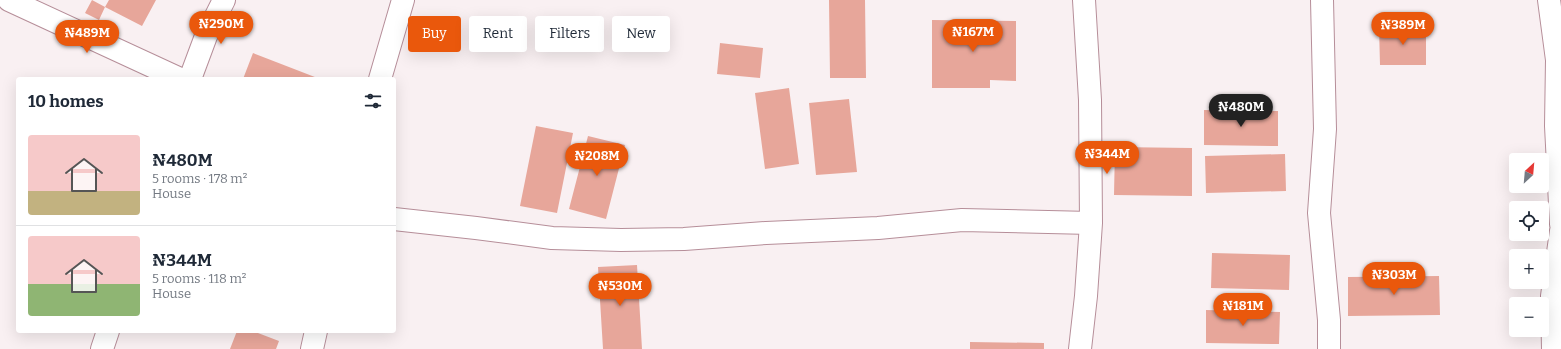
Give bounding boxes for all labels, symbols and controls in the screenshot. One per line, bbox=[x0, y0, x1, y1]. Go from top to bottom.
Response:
pin: ₦290M bbox=[193, 11, 249, 45]
pin: ₦389M bbox=[1375, 12, 1431, 46]
text: ₦290M bbox=[198, 16, 244, 31]
chip: Buy bbox=[408, 16, 461, 52]
chip: Rent bbox=[469, 16, 527, 52]
chip: Filters bbox=[535, 16, 604, 52]
chip: New bbox=[612, 16, 670, 52]
text: ₦389M bbox=[1380, 17, 1426, 32]
pin: ₦167M bbox=[945, 19, 1001, 53]
pin: ₦489M bbox=[59, 20, 115, 54]
text: ₦167M bbox=[952, 24, 994, 39]
text: ₦489M bbox=[64, 25, 110, 40]
icon: filters bbox=[362, 90, 384, 112]
text: 10 homes bbox=[28, 91, 104, 112]
pin: ₦480M bbox=[1213, 94, 1269, 128]
text: ₦480M bbox=[1218, 99, 1264, 114]
pin: ₦344M bbox=[1079, 141, 1135, 175]
pin: ₦208M bbox=[569, 143, 625, 177]
text: ₦344M bbox=[1084, 146, 1130, 161]
text: ₦208M bbox=[574, 148, 620, 163]
text: ₦480M bbox=[152, 150, 213, 171]
icon: home bbox=[60, 151, 108, 199]
north arrow bbox=[1509, 153, 1549, 193]
map controls bbox=[1509, 153, 1549, 337]
text: 5 rooms · 178 m² bbox=[152, 171, 247, 186]
text: House bbox=[152, 186, 191, 201]
button: locate bbox=[1509, 201, 1549, 241]
button: + bbox=[1509, 249, 1549, 289]
text: ₦344M bbox=[152, 250, 212, 271]
icon: home bbox=[60, 252, 108, 300]
pin: ₦303M bbox=[1366, 262, 1422, 296]
text: ₦303M bbox=[1371, 267, 1417, 282]
text: 5 rooms · 118 m² bbox=[152, 271, 246, 286]
pin: ₦530M bbox=[592, 273, 648, 307]
text: ₦530M bbox=[598, 278, 642, 293]
text: House bbox=[152, 286, 191, 301]
pin: ₦181M bbox=[1215, 293, 1271, 327]
button: − bbox=[1509, 297, 1549, 337]
text: ₦181M bbox=[1222, 298, 1264, 313]

